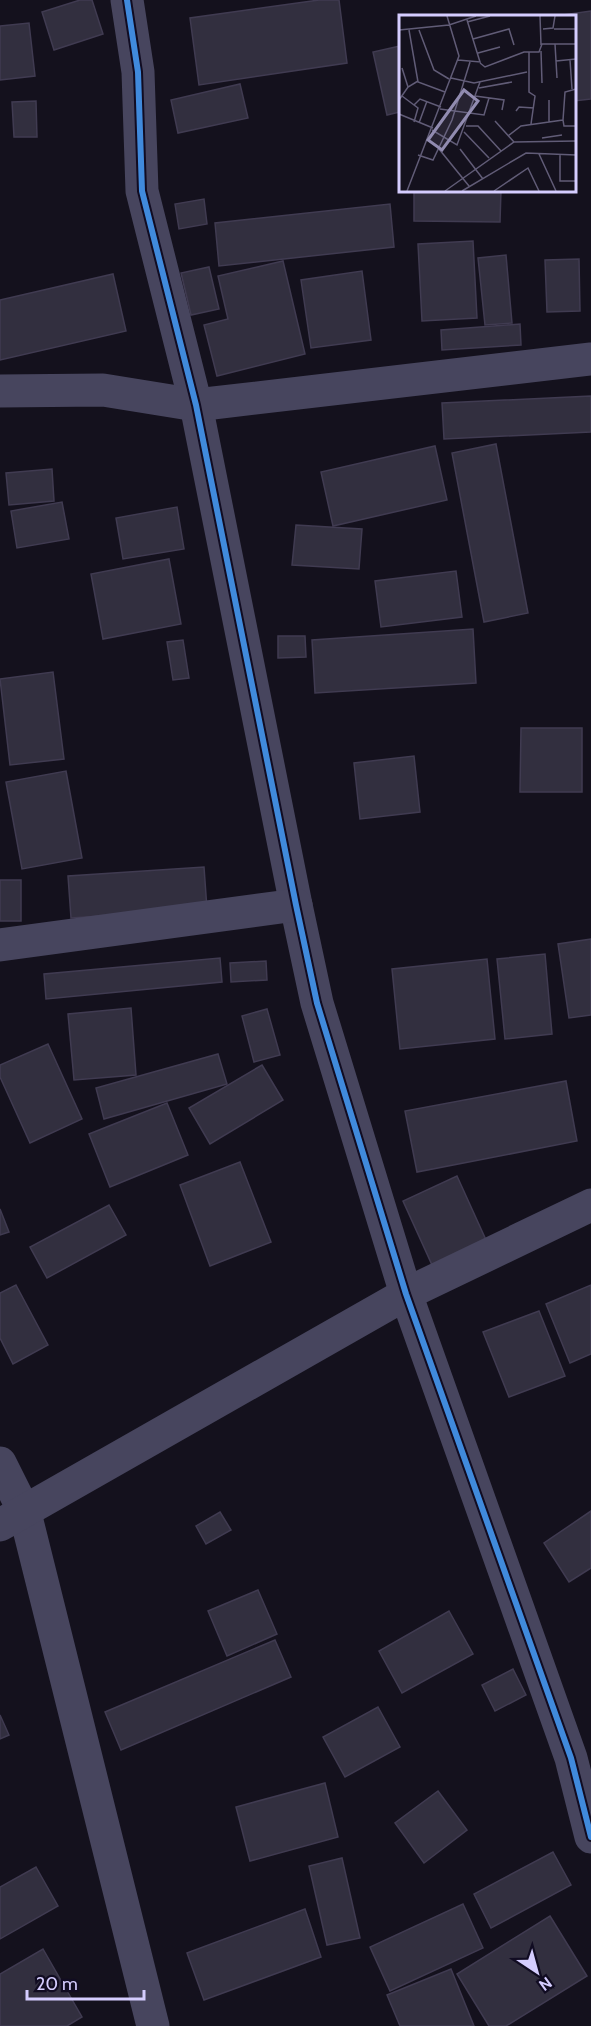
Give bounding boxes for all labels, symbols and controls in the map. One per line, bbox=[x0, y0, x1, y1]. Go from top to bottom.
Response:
inset map bbox=[399, 15, 576, 192]
north arrow bbox=[507, 1942, 567, 2002]
scale bar bbox=[27, 1963, 144, 2001]
text: 20 m bbox=[36, 1973, 78, 1995]
text: N bbox=[535, 1973, 556, 1995]

